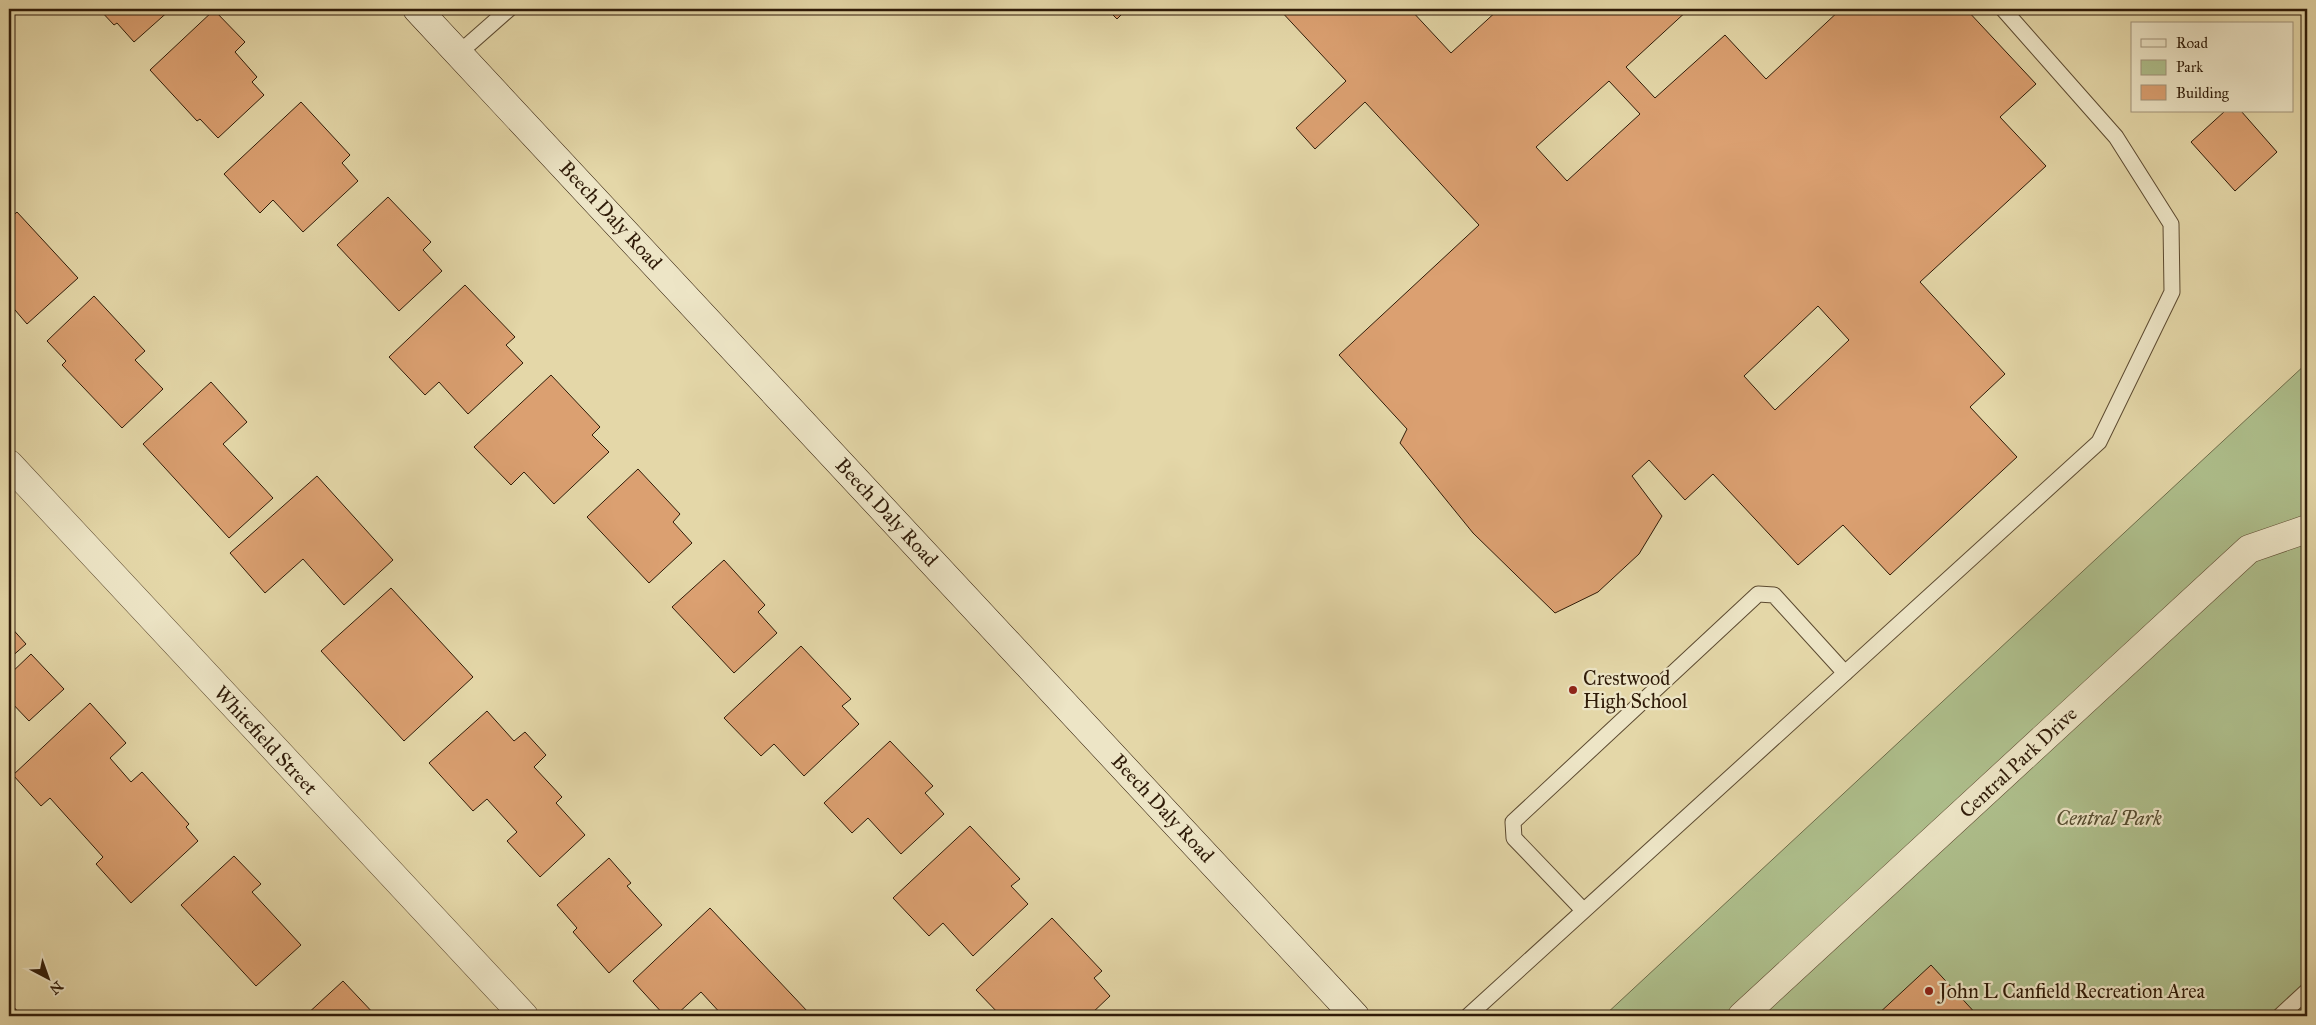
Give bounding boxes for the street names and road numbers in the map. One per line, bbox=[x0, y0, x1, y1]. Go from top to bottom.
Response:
street label: Beech Daly Road bbox=[555, 156, 667, 274]
street label: Beech Daly Road bbox=[831, 453, 943, 571]
street label: Whitefield Street bbox=[209, 680, 323, 800]
street label: Central Park Drive bbox=[1954, 701, 2082, 823]
street label: Beech Daly Road bbox=[1107, 749, 1219, 867]

